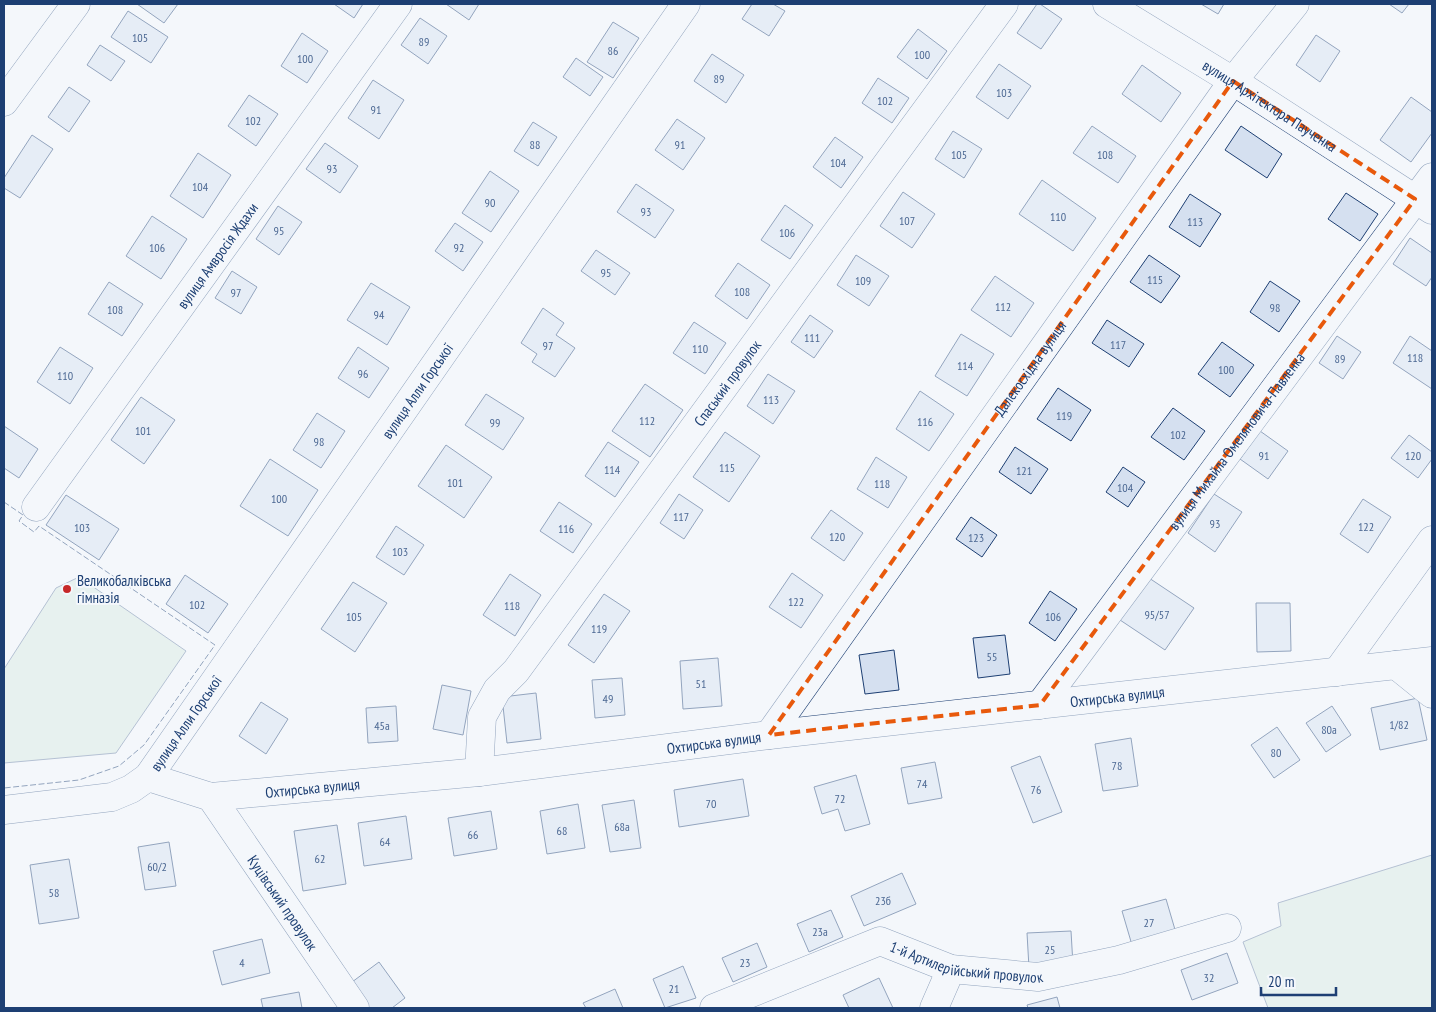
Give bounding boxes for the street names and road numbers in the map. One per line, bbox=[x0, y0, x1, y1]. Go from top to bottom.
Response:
street label: вулиця Архітектора Паученка bbox=[1199, 55, 1341, 155]
street label: вулиця Амвросія Ждахи bbox=[173, 199, 262, 312]
street label: Далекосхідна вулиця bbox=[989, 317, 1070, 419]
street label: Спаський провулок bbox=[689, 336, 765, 429]
street label: вулиця Алли Горської bbox=[377, 339, 457, 442]
street label: вулиця Михайла Омеляновича-Павленка bbox=[1164, 348, 1308, 533]
street label: вулиця Алли Горської bbox=[146, 671, 226, 774]
street label: Охтирська вулиця bbox=[1069, 681, 1166, 711]
street label: Охтирська вулиця bbox=[666, 727, 762, 757]
street label: Охтирська вулиця bbox=[264, 774, 361, 801]
street label: Куцівський провулок bbox=[244, 851, 323, 954]
street label: 1-й Артилерійський провулок bbox=[887, 936, 1045, 987]

